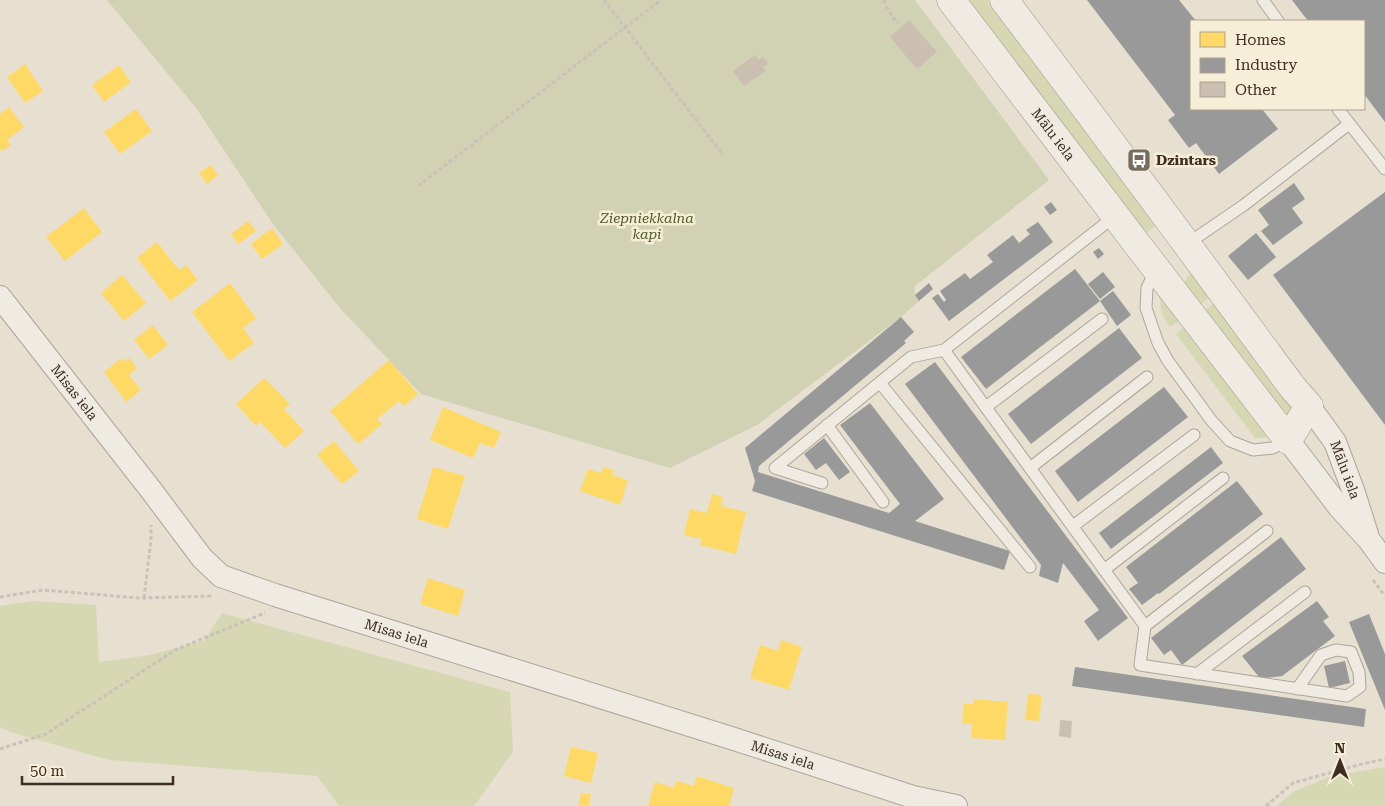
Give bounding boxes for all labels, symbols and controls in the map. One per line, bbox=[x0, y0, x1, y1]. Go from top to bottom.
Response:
legend bbox=[1190, 20, 1365, 110]
text: Homes bbox=[1235, 31, 1286, 49]
text: Industry bbox=[1235, 56, 1297, 74]
text: Other bbox=[1235, 81, 1277, 99]
street label: Mālu iela bbox=[1028, 105, 1079, 164]
bus stop icon: Dzintars bbox=[1126, 147, 1152, 173]
place label: Dzintars bbox=[1156, 152, 1216, 168]
park label: Ziepniekkalna kapi bbox=[599, 210, 694, 242]
street label: Misas iela bbox=[48, 361, 102, 424]
street label: Mālu iela bbox=[1327, 438, 1363, 501]
street label: Misas iela bbox=[363, 616, 431, 651]
north arrow bbox=[1315, 736, 1365, 786]
street label: Misas iela bbox=[749, 737, 817, 773]
text: N bbox=[1335, 740, 1346, 756]
scale bar bbox=[22, 754, 174, 786]
text: 50 m bbox=[30, 762, 65, 780]

